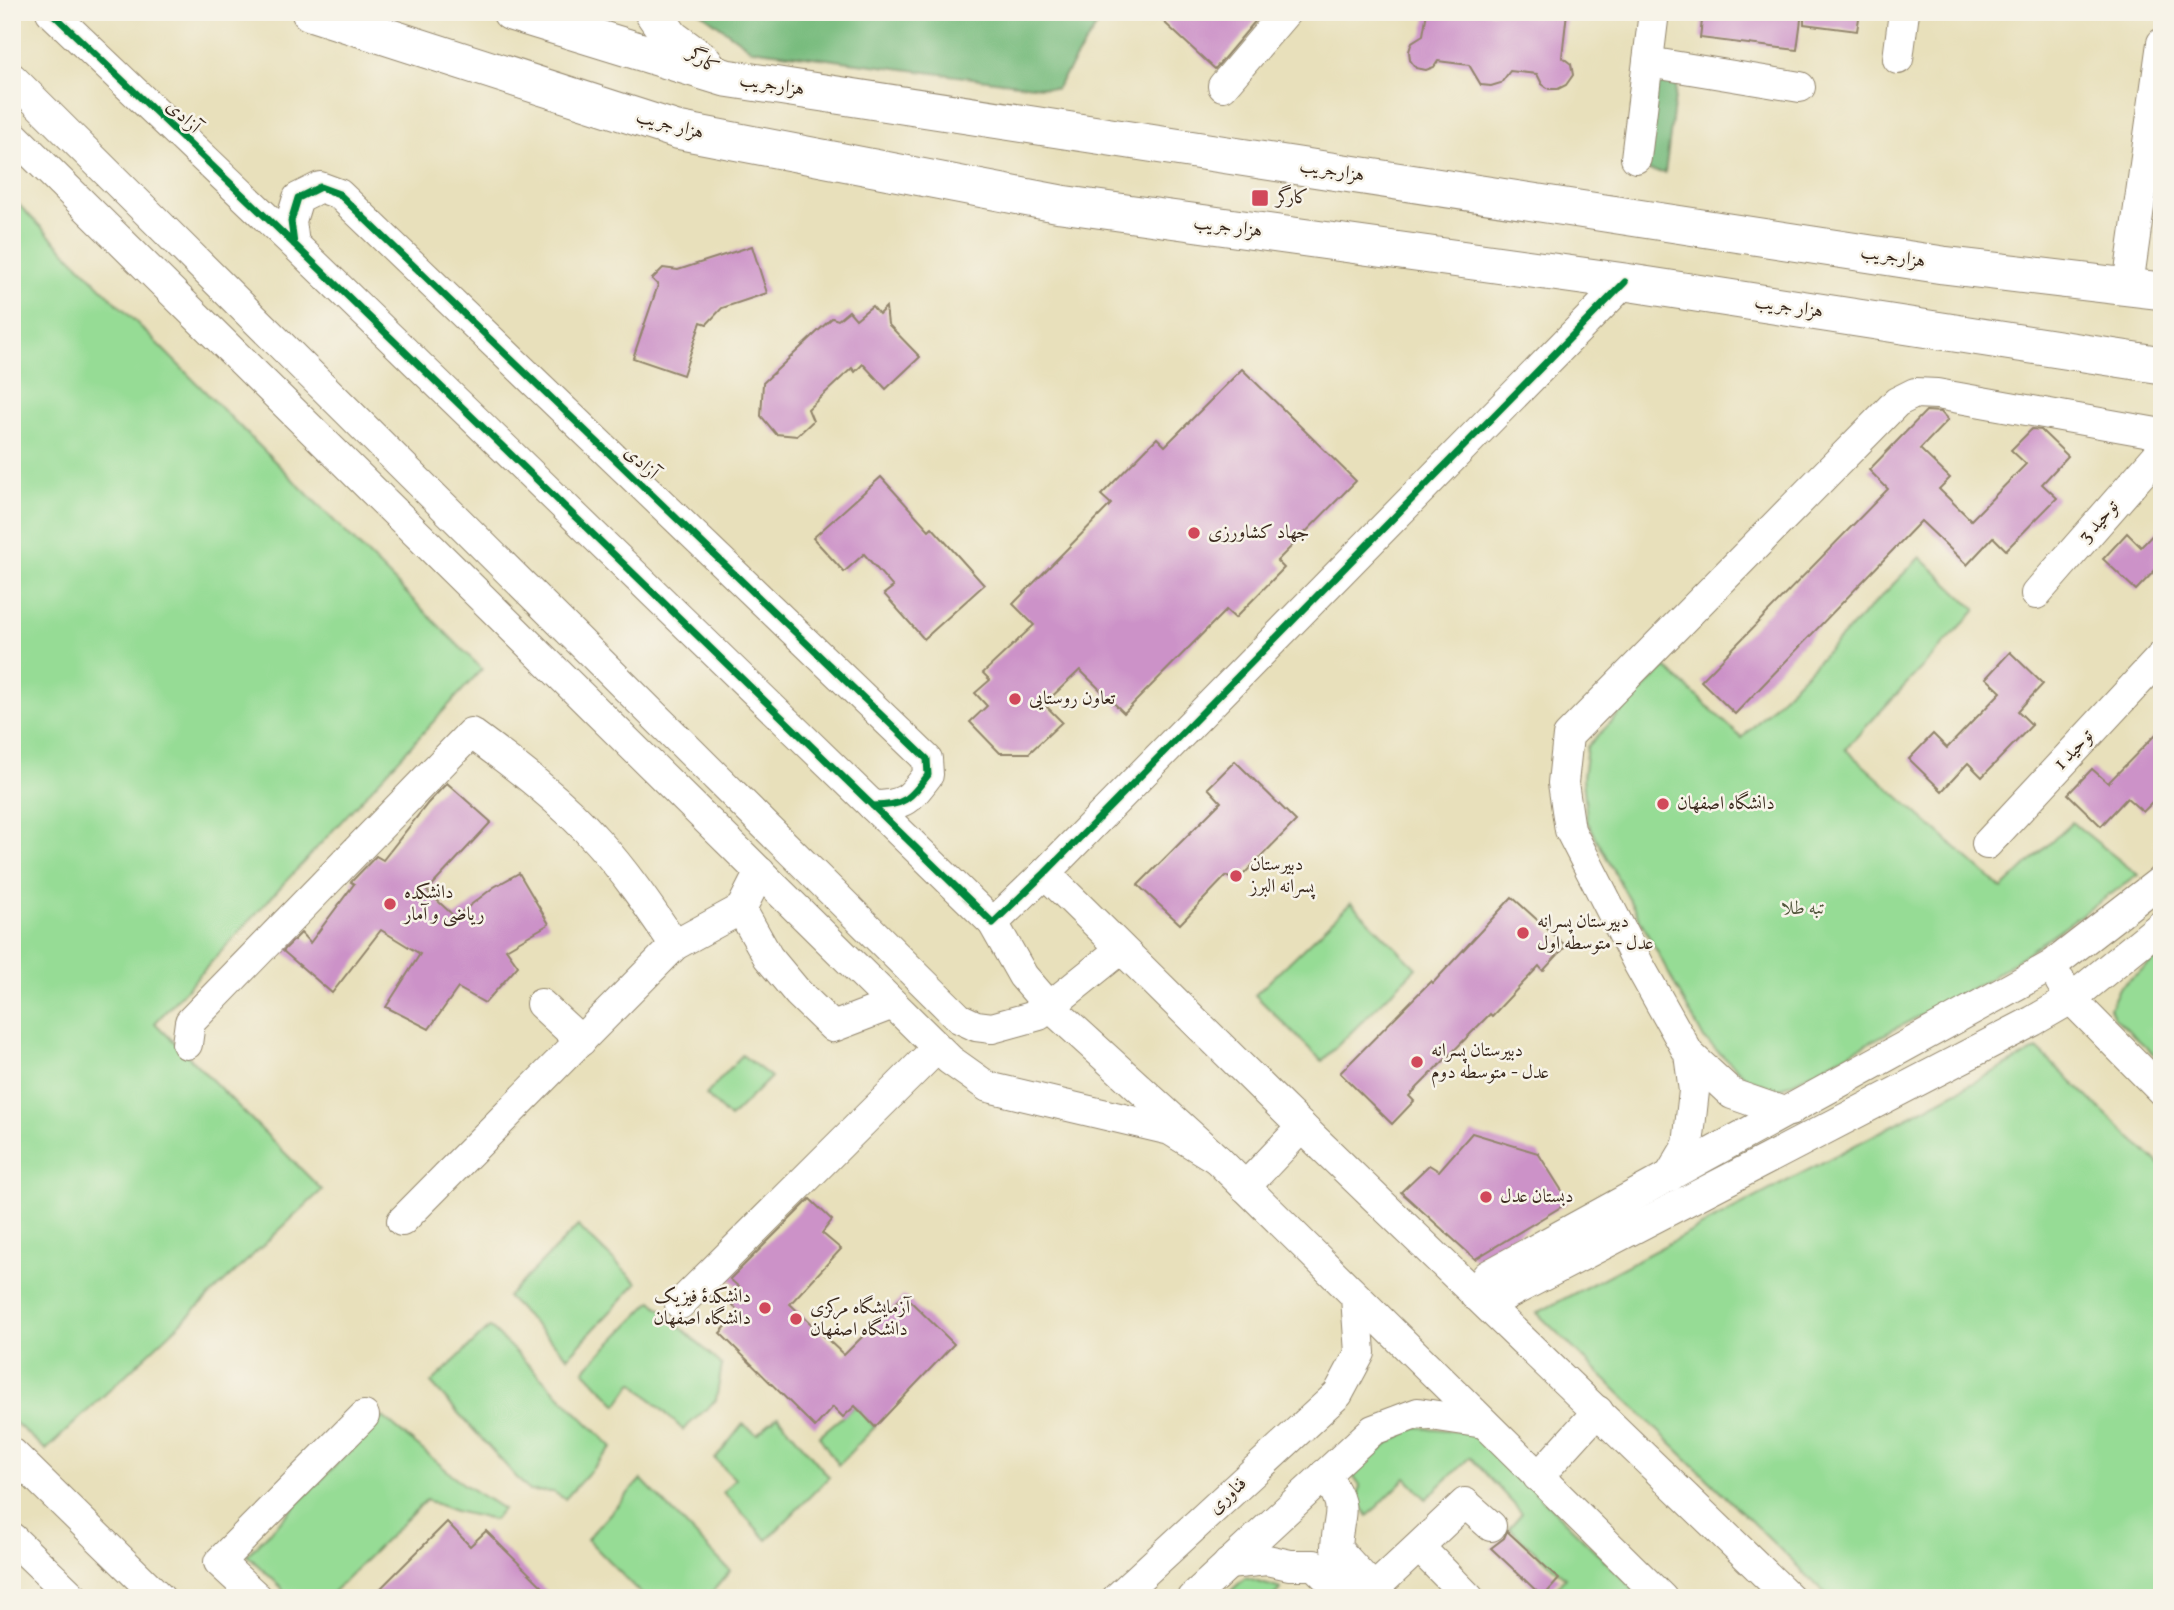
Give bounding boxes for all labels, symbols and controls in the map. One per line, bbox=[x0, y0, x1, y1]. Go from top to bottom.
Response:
street label: کارگر bbox=[680, 39, 724, 81]
street label: هزارجریب bbox=[738, 67, 806, 103]
street label: آزادی bbox=[160, 94, 207, 141]
street label: هزار جریب bbox=[633, 103, 707, 147]
street label: هزارجریب bbox=[1298, 153, 1366, 189]
place label: کارگر bbox=[1274, 184, 1309, 211]
marker: کارگر bbox=[1250, 188, 1270, 208]
street label: هزار جریب bbox=[1192, 209, 1264, 245]
street label: هزارجریب bbox=[1859, 239, 1927, 275]
street label: هزار جریب bbox=[1753, 289, 1825, 325]
street label: آزادی bbox=[618, 440, 665, 487]
street label: توحید 3 bbox=[2073, 494, 2125, 549]
place label: جهاد کشاورزی bbox=[1208, 520, 1310, 546]
marker: جهاد کشاورزی bbox=[1186, 525, 1202, 541]
place label: تعاون روستایی bbox=[1029, 686, 1115, 712]
marker: تعاون روستایی bbox=[1007, 691, 1023, 707]
street label: توحید 1 bbox=[2048, 724, 2100, 776]
place label: دانشگاه اصفهان bbox=[1677, 790, 1775, 817]
marker: دانشگاه اصفهان bbox=[1655, 796, 1671, 812]
place label: دبیرستان پسرانه البرز bbox=[1248, 852, 1316, 900]
marker: دبیرستان پسرانه البرز bbox=[1228, 868, 1244, 884]
place label: دانشکده ریاضی و آمار bbox=[402, 880, 485, 928]
marker: دانشکده ریاضی و آمار bbox=[382, 896, 398, 912]
park label: تبه طلا bbox=[1781, 896, 1825, 922]
place label: دبیرستان پسرانه عدل - متوسطه اول bbox=[1537, 909, 1654, 957]
marker: دبیرستان پسرانه عدل - متوسطه اول bbox=[1515, 925, 1531, 941]
place label: دبیرستان پسرانه عدل - متوسطه دوم bbox=[1431, 1038, 1549, 1088]
marker: دبیرستان پسرانه عدل - متوسطه دوم bbox=[1409, 1054, 1425, 1070]
place label: دبستان عدل bbox=[1500, 1184, 1574, 1210]
marker: دبستان عدل bbox=[1478, 1189, 1494, 1205]
place label: دانشکدهٔ فیزیک دانشگاه اصفهان bbox=[653, 1284, 751, 1332]
place label: آزمایشگاه مرکزی دانشگاه اصفهان bbox=[810, 1294, 912, 1343]
marker: دانشکدهٔ فیزیک دانشگاه اصفهان bbox=[757, 1300, 773, 1316]
marker: آزمایشگاه مرکزی دانشگاه اصفهان bbox=[788, 1311, 804, 1327]
street label: فناوری bbox=[1203, 1471, 1253, 1521]

